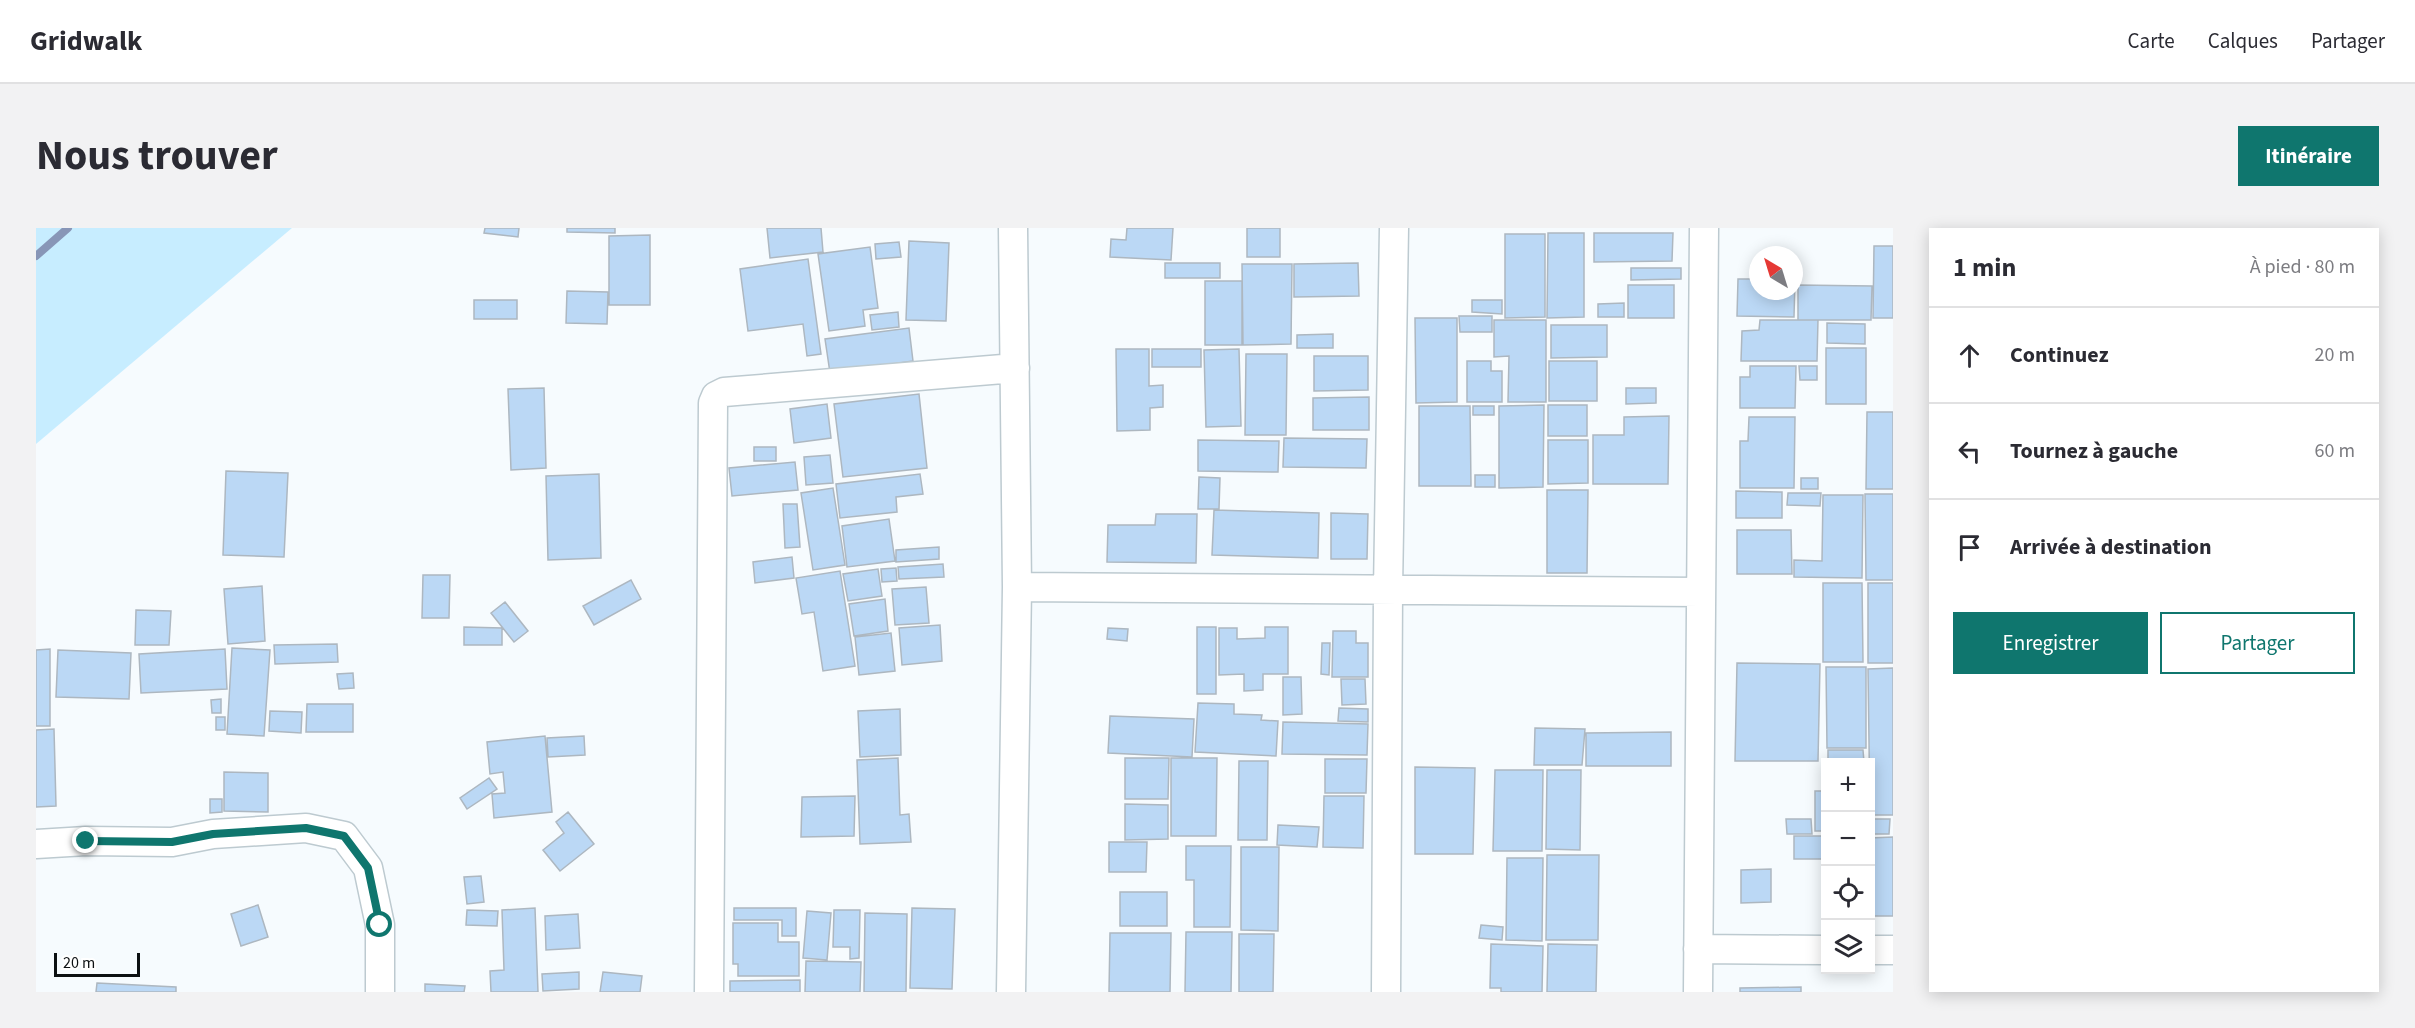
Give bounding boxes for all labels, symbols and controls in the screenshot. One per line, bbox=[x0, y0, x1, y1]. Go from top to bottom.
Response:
text: Gridwalk bbox=[30, 21, 142, 61]
text: Carte bbox=[2128, 26, 2175, 56]
text: Calques bbox=[2208, 26, 2278, 56]
text: Partager bbox=[2311, 26, 2385, 56]
text: Nous trouver bbox=[36, 126, 278, 186]
button: Itinéraire bbox=[2238, 126, 2379, 186]
north arrow bbox=[1749, 246, 1803, 300]
text: 1 min bbox=[1953, 249, 2016, 286]
text: À pied · 80 m bbox=[2250, 253, 2355, 281]
icon: ahead bbox=[1953, 339, 1986, 372]
text: Continuez bbox=[2010, 339, 2109, 371]
text: 20 m bbox=[2315, 341, 2355, 369]
icon: left bbox=[1953, 435, 1986, 468]
text: Tournez à gauche bbox=[2010, 435, 2178, 467]
text: 60 m bbox=[2315, 437, 2355, 465]
icon: arrive bbox=[1953, 531, 1986, 564]
text: Arrivée à destination bbox=[2010, 531, 2212, 563]
button: Enregistrer bbox=[1953, 612, 2148, 674]
button: Partager bbox=[2160, 612, 2355, 674]
map controls bbox=[1821, 758, 1875, 974]
button: + bbox=[1821, 758, 1875, 812]
button: − bbox=[1821, 812, 1875, 866]
route end bbox=[72, 827, 98, 853]
button: locate bbox=[1821, 866, 1875, 920]
route start bbox=[366, 911, 392, 937]
button: layers bbox=[1821, 920, 1875, 974]
scale bar bbox=[54, 950, 140, 978]
text: 20 m bbox=[63, 952, 95, 974]

